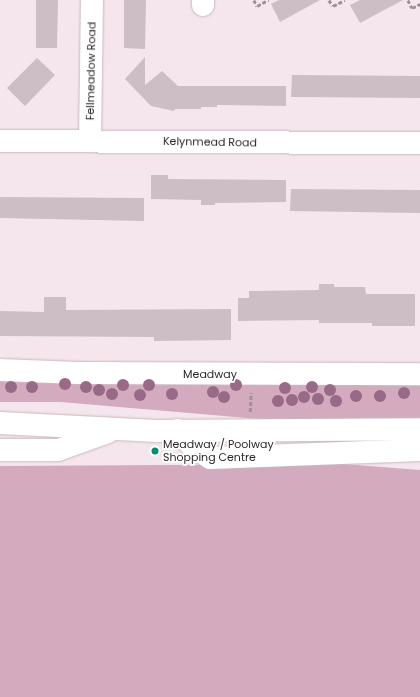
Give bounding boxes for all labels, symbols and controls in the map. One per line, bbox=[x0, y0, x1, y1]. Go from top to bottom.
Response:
street label: Fellmeadow Road bbox=[84, 22, 98, 120]
street label: Kelynmead Road bbox=[163, 135, 257, 149]
street label: Meadway bbox=[183, 367, 237, 381]
place label: Meadway / Poolway Shopping Centre bbox=[163, 438, 274, 464]
marker: Meadway / Poolway Shopping Centre bbox=[150, 446, 160, 456]

